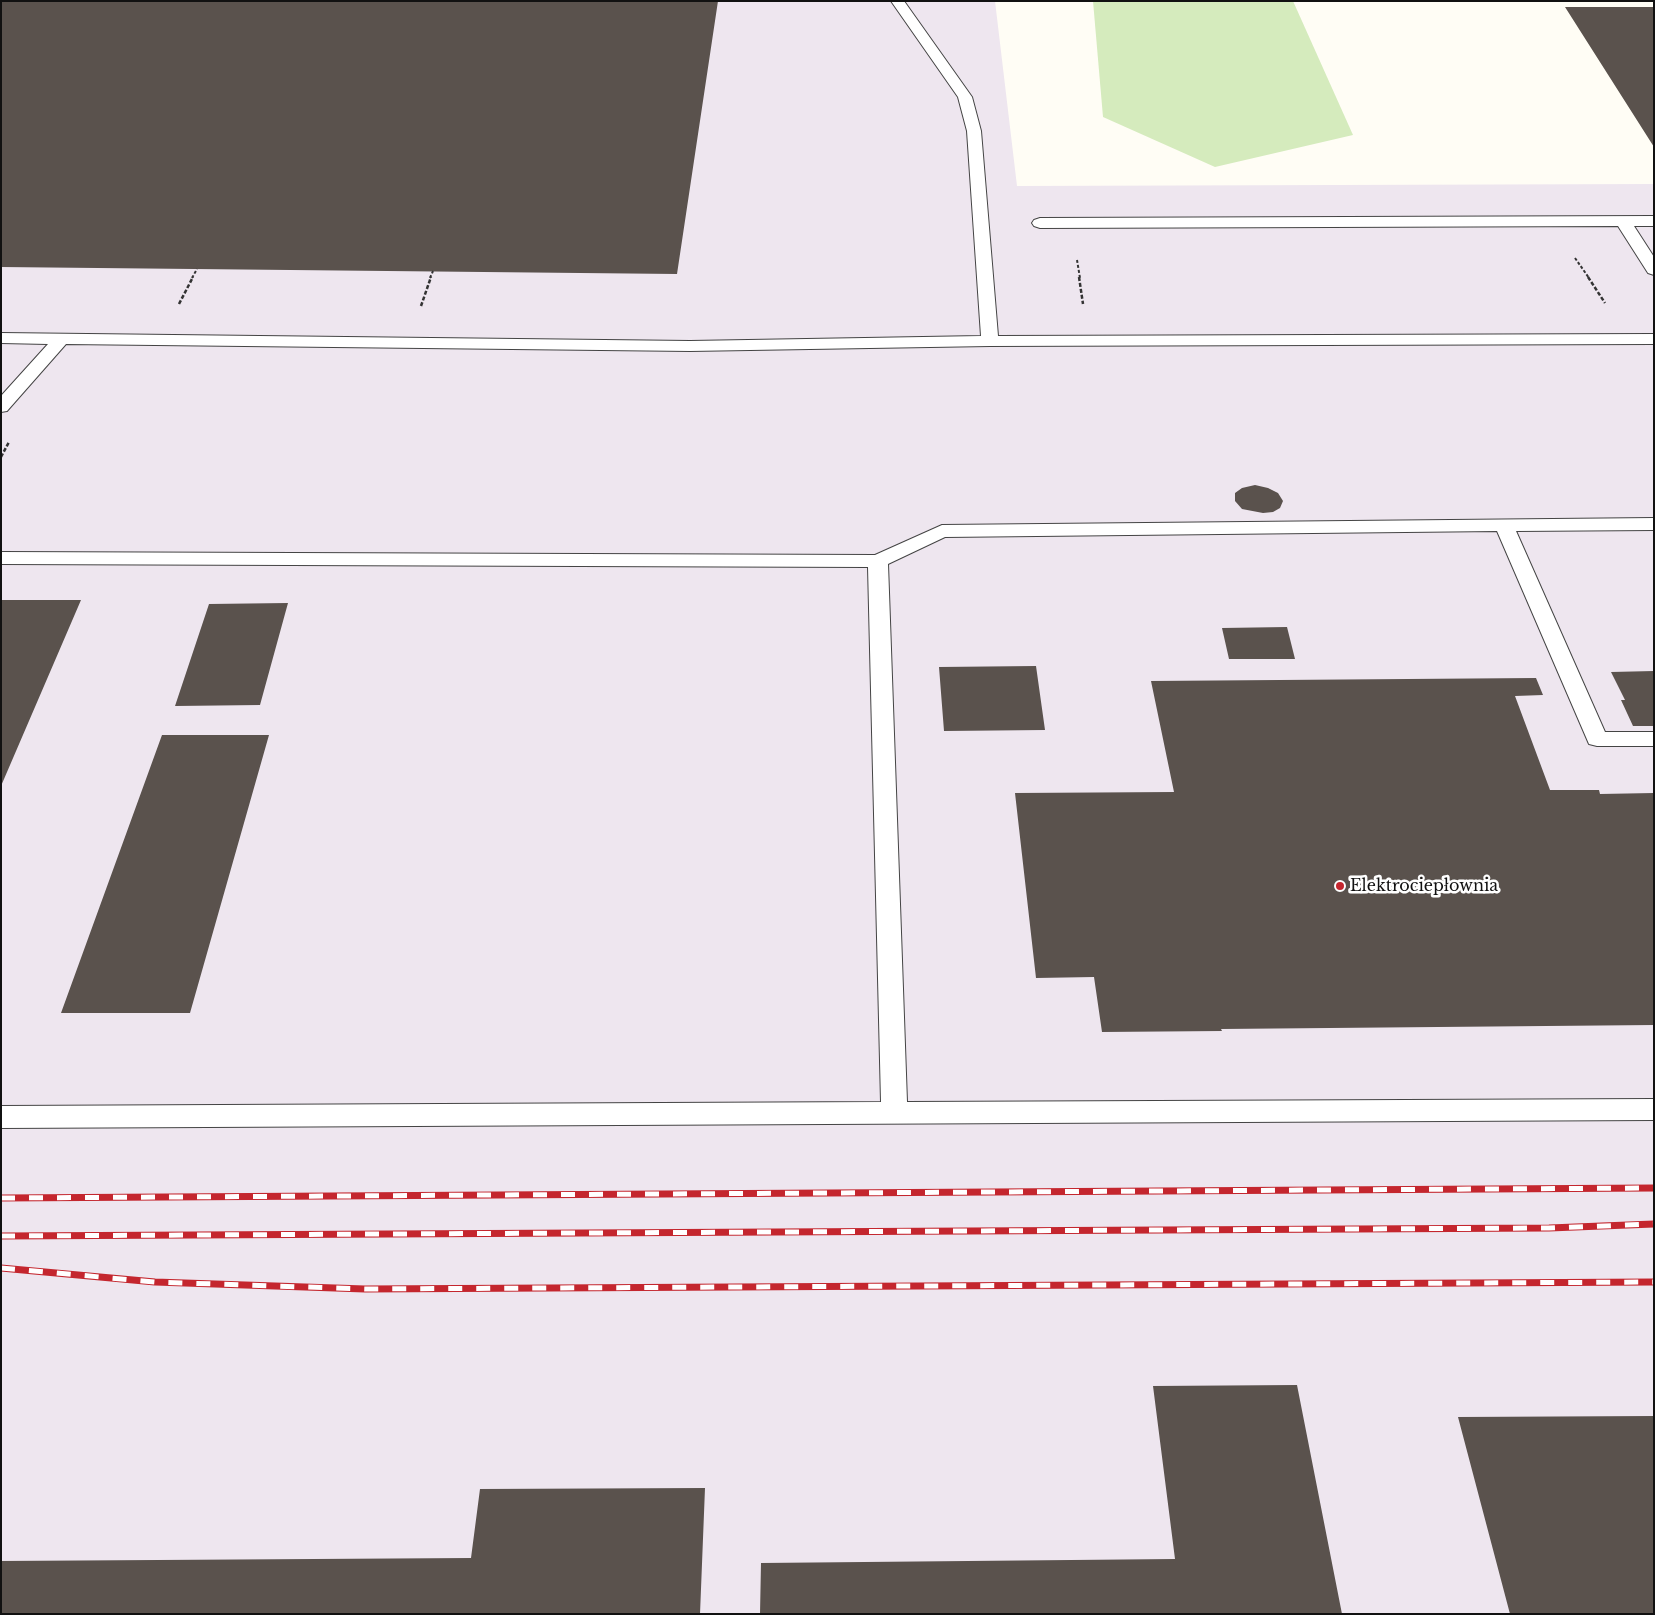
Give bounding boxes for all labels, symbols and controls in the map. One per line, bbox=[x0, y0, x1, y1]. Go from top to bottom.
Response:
place label: Elektrociepłownia bbox=[1350, 876, 1498, 896]
marker: Elektrociepłownia bbox=[1334, 880, 1346, 892]

